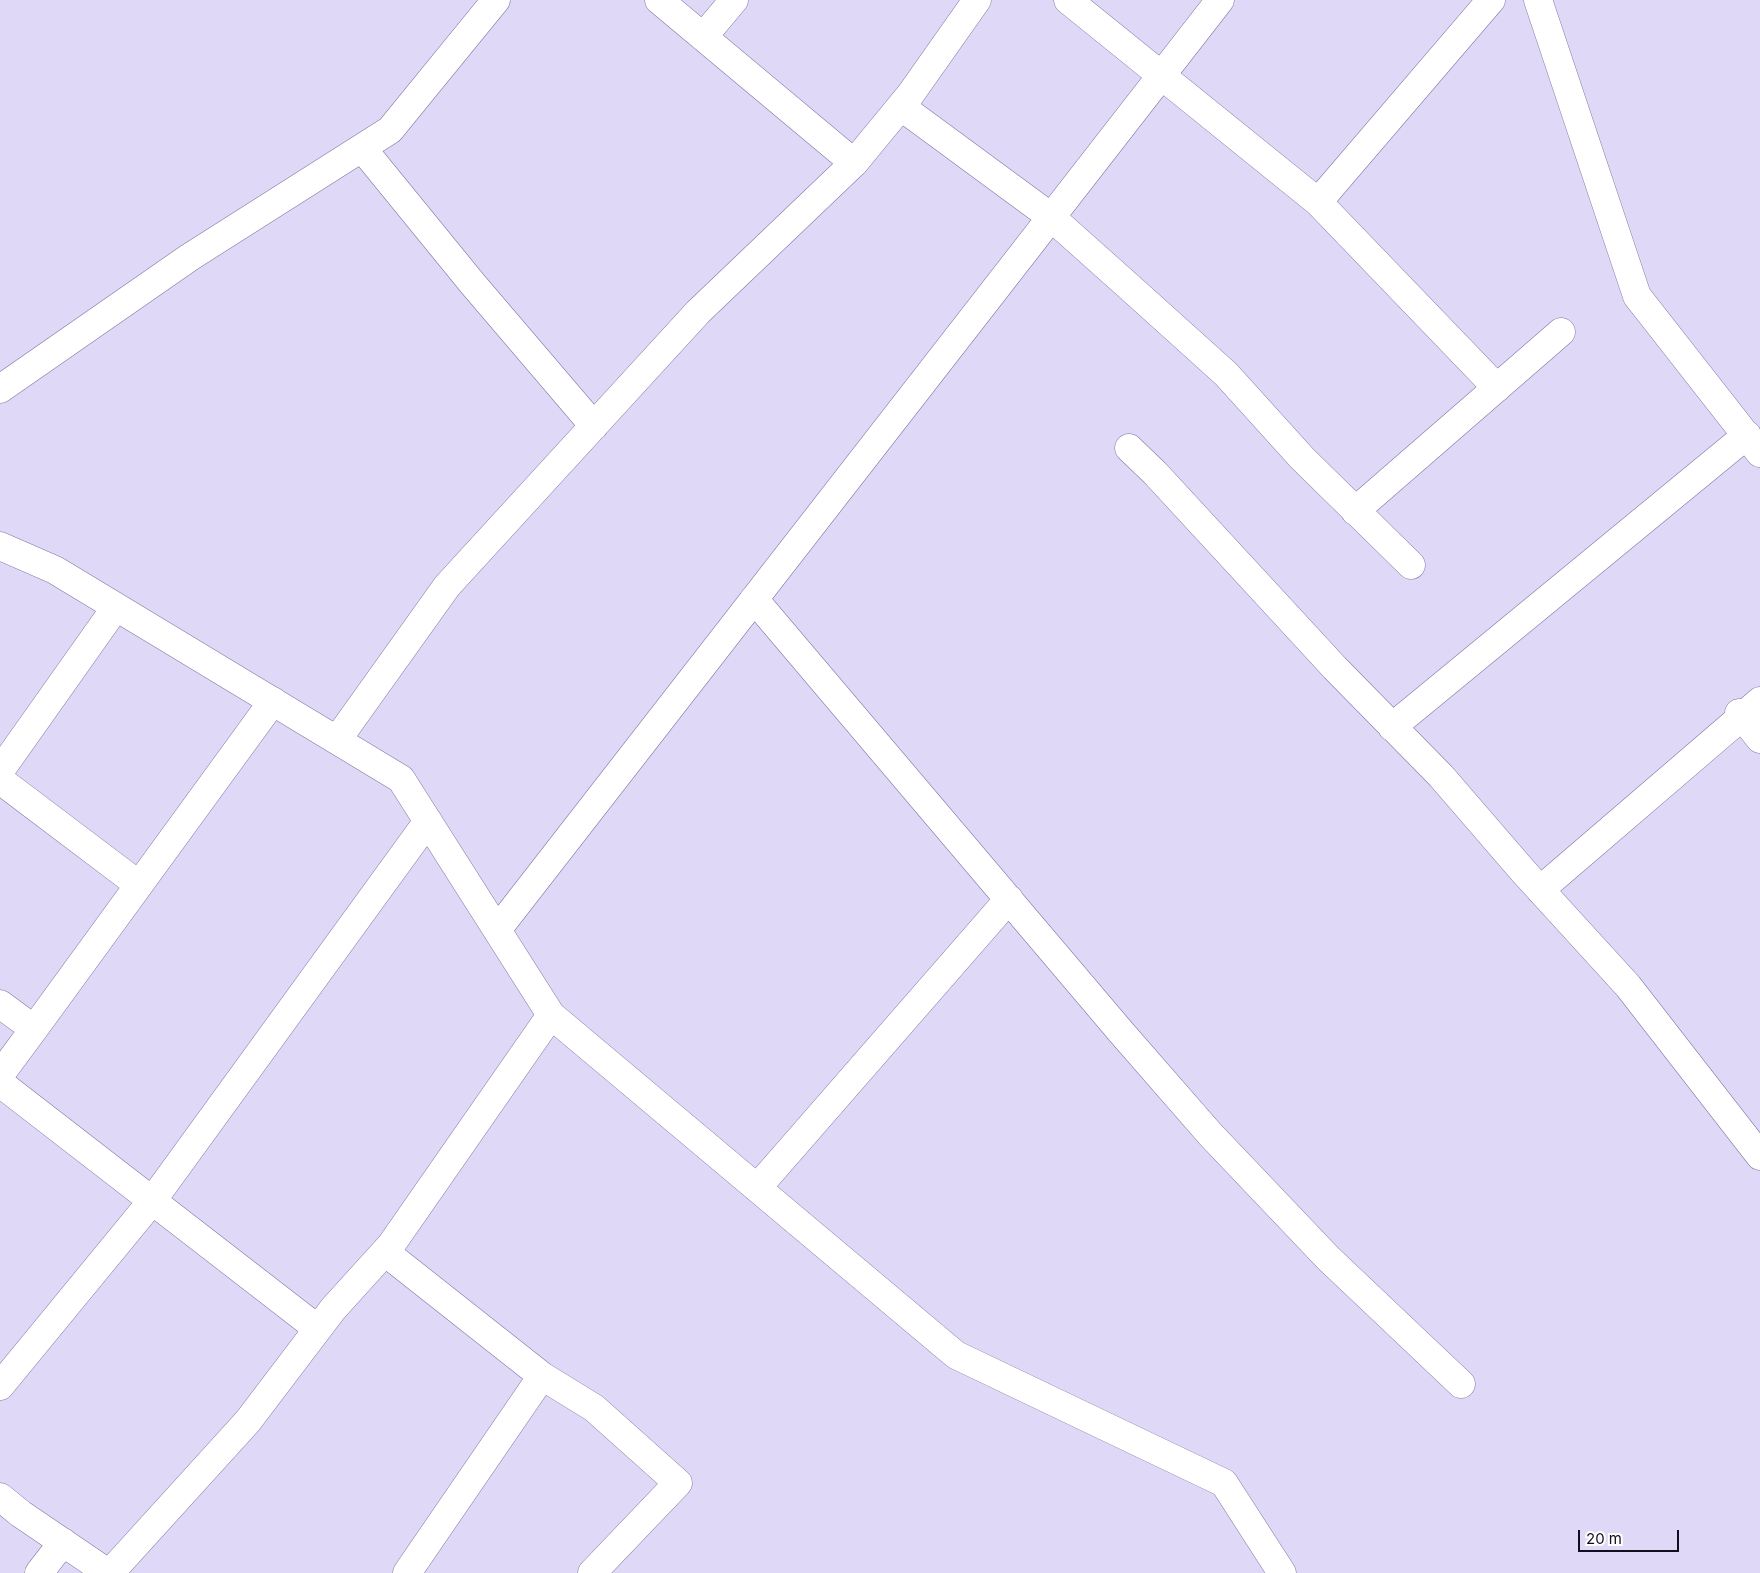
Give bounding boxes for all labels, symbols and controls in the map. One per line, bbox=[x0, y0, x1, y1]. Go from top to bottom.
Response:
scale bar bbox=[1580, 1520, 1681, 1552]
text: 20 m bbox=[1586, 1529, 1622, 1548]

